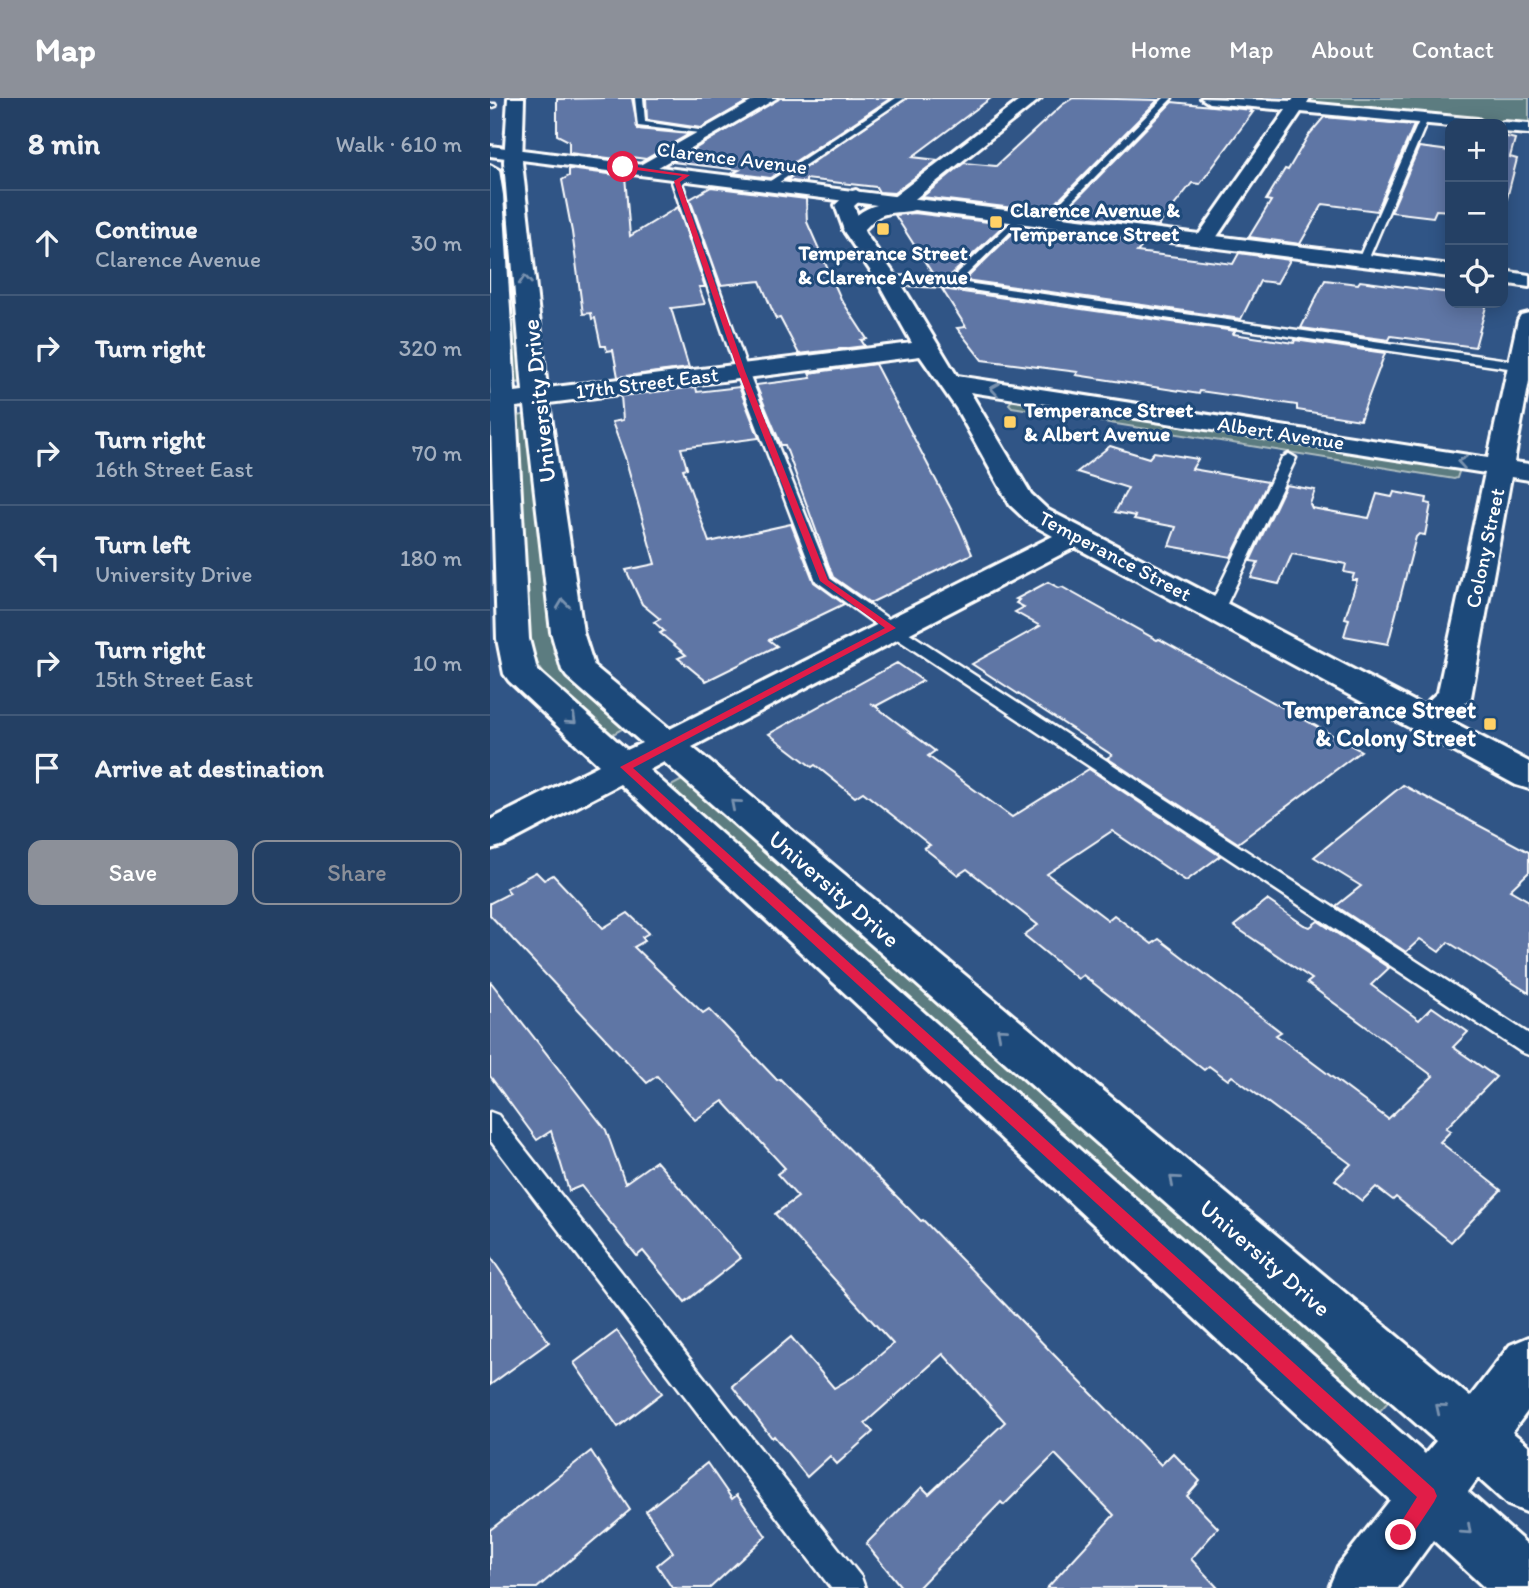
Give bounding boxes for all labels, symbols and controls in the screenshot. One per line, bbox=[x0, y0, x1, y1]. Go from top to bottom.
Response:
text: Map bbox=[35, 30, 96, 69]
text: Home bbox=[1131, 35, 1191, 64]
text: Map bbox=[1229, 35, 1273, 64]
text: About bbox=[1311, 35, 1374, 64]
text: Contact bbox=[1412, 35, 1494, 64]
map controls bbox=[1445, 119, 1508, 308]
button: + bbox=[1445, 119, 1508, 182]
text: 8 min bbox=[28, 125, 100, 162]
text: Walk · 610 m bbox=[336, 130, 462, 158]
street label: Clarence Avenue bbox=[655, 136, 809, 179]
route start bbox=[607, 151, 638, 182]
button: − bbox=[1445, 182, 1508, 245]
place label: Clarence Avenue & Temperance Street bbox=[1009, 197, 1180, 247]
text: Continue bbox=[95, 213, 198, 245]
marker: Clarence Avenue & Temperance Street bbox=[988, 214, 1004, 230]
marker: Temperance Street & Clarence Avenue bbox=[875, 221, 891, 237]
icon: ahead bbox=[28, 224, 66, 262]
text: 30 m bbox=[411, 229, 462, 257]
place label: Temperance Street & Clarence Avenue bbox=[797, 240, 968, 289]
text: Clarence Avenue bbox=[95, 245, 261, 273]
button: locate bbox=[1445, 245, 1508, 308]
one-way arrow bbox=[518, 275, 533, 286]
street label: University Drive bbox=[515, 318, 562, 484]
icon: right bbox=[28, 329, 66, 367]
text: Turn right bbox=[95, 332, 206, 364]
text: 320 m bbox=[399, 334, 462, 362]
street label: 17th Street East bbox=[574, 361, 720, 404]
one-way arrow bbox=[989, 382, 1001, 397]
place label: Temperance Street & Albert Avenue bbox=[1023, 397, 1193, 446]
street label: Albert Avenue bbox=[1216, 410, 1346, 455]
marker: Temperance Street & Albert Avenue bbox=[1002, 414, 1018, 430]
text: Turn right bbox=[95, 423, 206, 455]
icon: right bbox=[28, 434, 66, 472]
text: 70 m bbox=[412, 439, 462, 467]
one-way arrow bbox=[1456, 454, 1467, 469]
text: 16th Street East bbox=[95, 455, 253, 483]
street label: Colony Street bbox=[1460, 485, 1509, 610]
street label: Temperance Street bbox=[1035, 505, 1196, 606]
text: Turn left bbox=[95, 528, 191, 560]
icon: left bbox=[28, 539, 66, 577]
text: 180 m bbox=[400, 544, 462, 572]
text: University Drive bbox=[95, 560, 252, 588]
one-way arrow bbox=[556, 598, 571, 609]
text: Turn right bbox=[95, 633, 206, 665]
icon: right bbox=[28, 644, 66, 682]
text: 10 m bbox=[413, 649, 462, 677]
text: 15th Street East bbox=[95, 665, 253, 693]
place label: Temperance Street & Colony Street bbox=[1282, 695, 1476, 753]
one-way arrow bbox=[564, 712, 577, 724]
marker: Temperance Street & Colony Street bbox=[1482, 716, 1498, 732]
icon: arrive bbox=[28, 749, 66, 787]
text: Arrive at destination bbox=[95, 752, 324, 784]
one-way arrow bbox=[731, 800, 743, 813]
street label: University Drive bbox=[763, 824, 906, 953]
button: Save bbox=[28, 840, 238, 905]
button: Share bbox=[252, 840, 462, 905]
one-way arrow bbox=[996, 1028, 1009, 1040]
one-way arrow bbox=[1169, 1176, 1182, 1188]
street label: University Drive bbox=[1194, 1193, 1337, 1322]
one-way arrow bbox=[1435, 1404, 1448, 1416]
route end bbox=[1385, 1519, 1416, 1550]
one-way arrow bbox=[1459, 1522, 1472, 1535]

